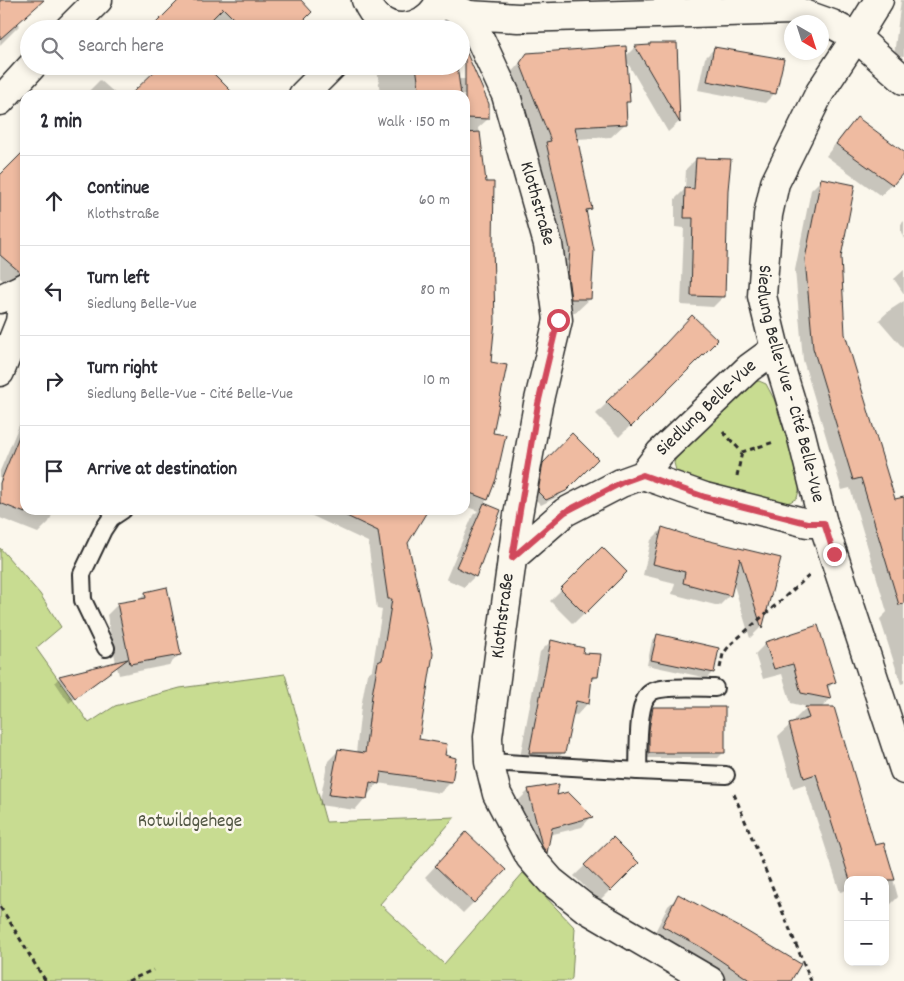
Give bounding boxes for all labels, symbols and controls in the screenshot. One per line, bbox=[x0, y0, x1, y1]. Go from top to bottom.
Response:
north arrow bbox=[784, 15, 829, 60]
search box bbox=[20, 20, 470, 75]
icon: search bbox=[38, 34, 66, 62]
text: Search here bbox=[78, 34, 164, 61]
text: 2 min bbox=[40, 108, 82, 138]
text: Walk · 150 m bbox=[378, 111, 450, 134]
street label: Klothstraße bbox=[512, 159, 561, 249]
text: Continue bbox=[87, 176, 149, 203]
icon: ahead bbox=[40, 187, 68, 215]
text: 60 m bbox=[419, 189, 450, 212]
text: Klothstraße bbox=[87, 203, 159, 226]
street label: Siedlung Belle-Vue - Cité Belle-Vue bbox=[748, 264, 831, 505]
text: Turn left bbox=[87, 266, 150, 293]
icon: left bbox=[40, 277, 68, 305]
text: 80 m bbox=[420, 279, 450, 302]
text: Siedlung Belle-Vue bbox=[87, 293, 197, 316]
route start bbox=[547, 309, 570, 332]
street label: Siedlung Belle-Vue bbox=[650, 353, 762, 463]
text: Turn right bbox=[87, 356, 158, 383]
icon: right bbox=[40, 367, 68, 395]
text: 10 m bbox=[423, 369, 450, 392]
text: Siedlung Belle-Vue - Cité Belle-Vue bbox=[87, 383, 293, 406]
icon: arrive bbox=[40, 457, 68, 485]
text: Arrive at destination bbox=[87, 457, 237, 484]
route end bbox=[823, 543, 846, 566]
street label: Klothstraße bbox=[485, 572, 523, 660]
park label: Rotwildgehege bbox=[138, 809, 242, 836]
map controls bbox=[844, 876, 889, 966]
button: + bbox=[844, 876, 889, 921]
button: − bbox=[844, 921, 889, 966]

